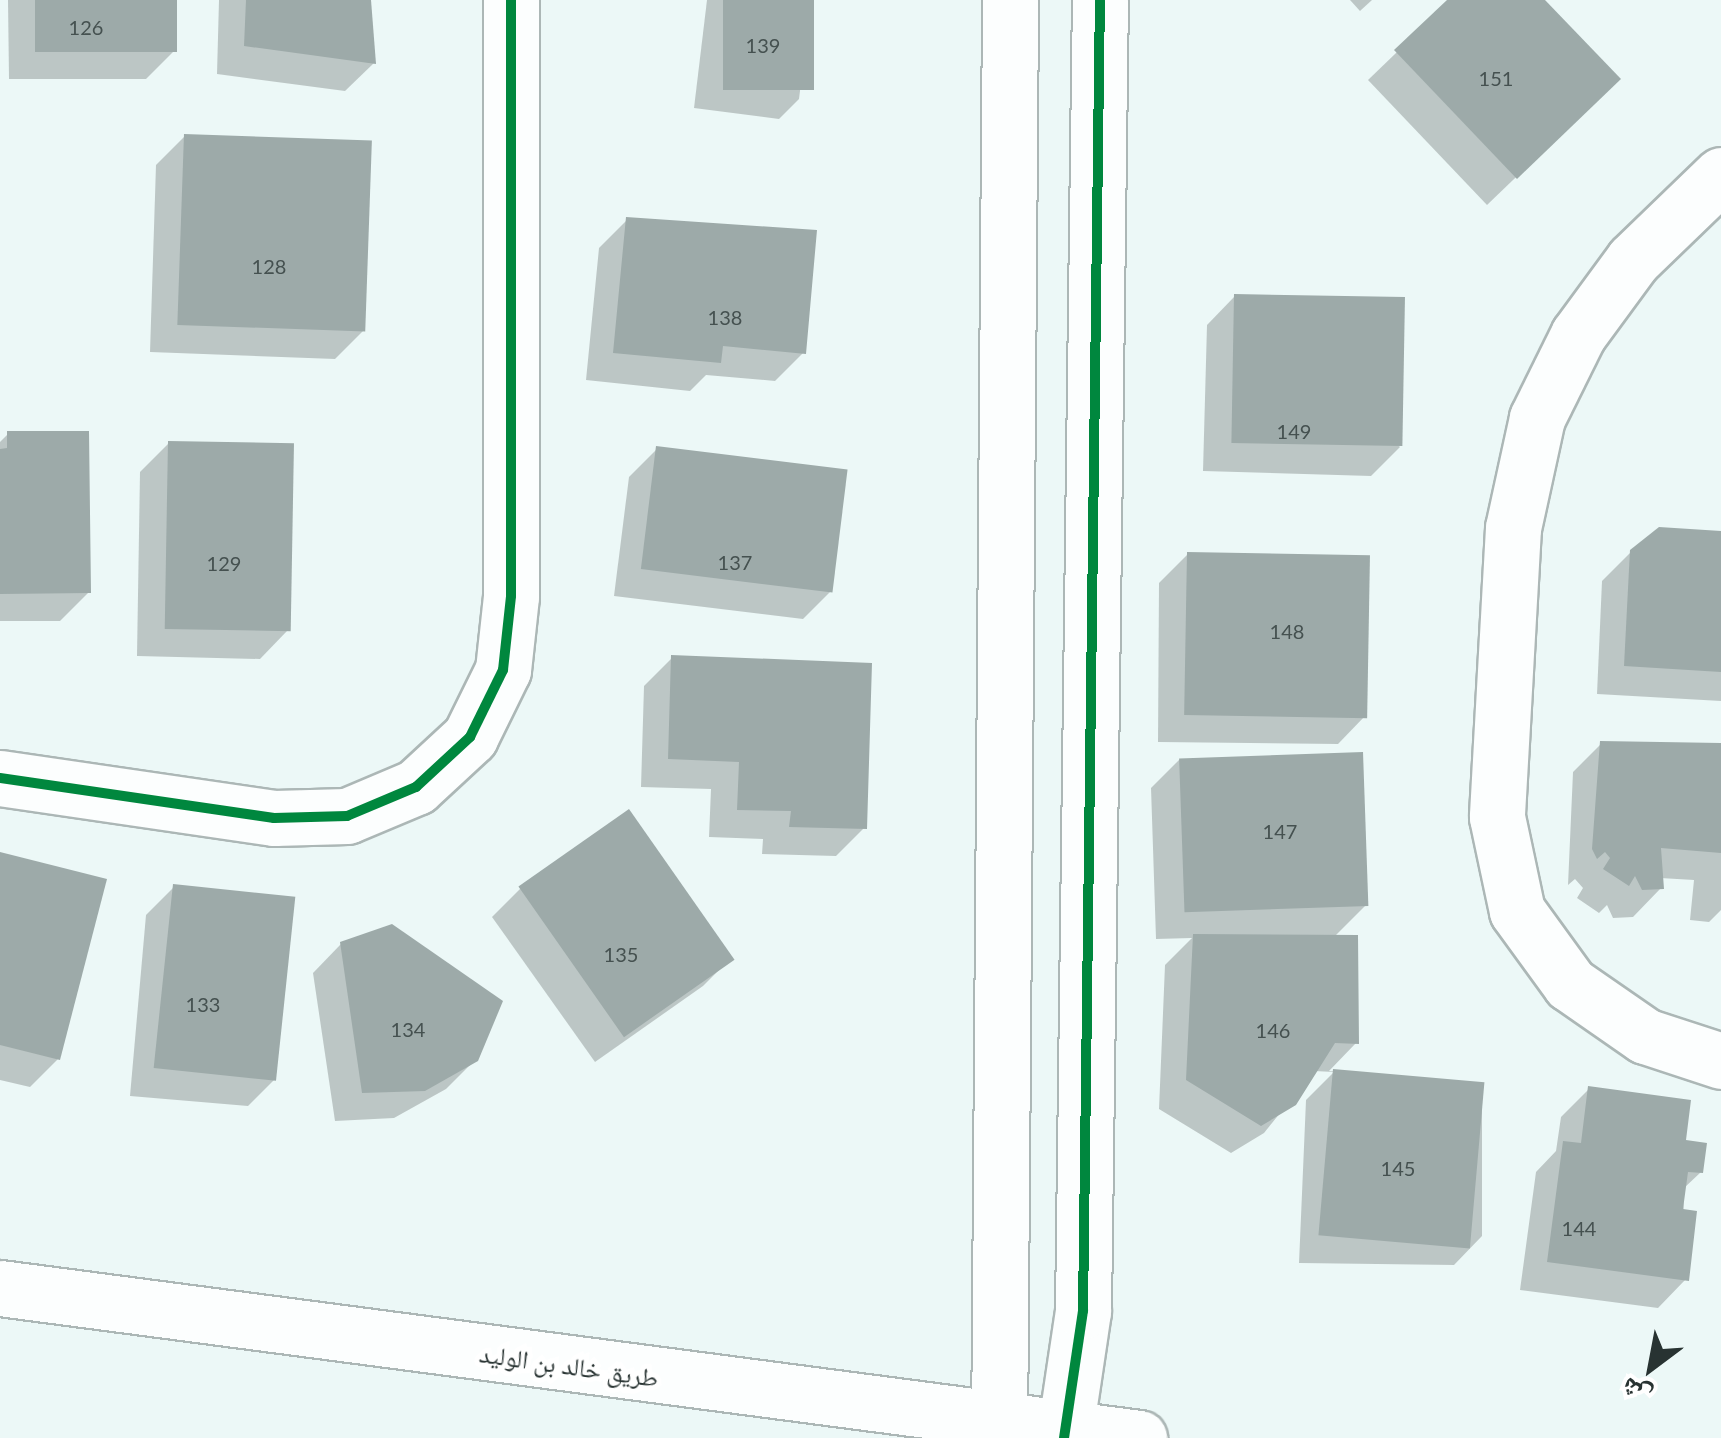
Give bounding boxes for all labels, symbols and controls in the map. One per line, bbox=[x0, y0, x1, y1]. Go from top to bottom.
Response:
house number: 126 bbox=[69, 15, 103, 39]
house number: 139 bbox=[746, 33, 780, 57]
house number: 151 bbox=[1479, 66, 1513, 90]
house number: 128 bbox=[252, 254, 286, 278]
house number: 138 bbox=[708, 305, 742, 329]
house number: 149 bbox=[1277, 419, 1311, 443]
house number: 137 bbox=[718, 550, 752, 574]
house number: 129 bbox=[207, 551, 241, 575]
house number: 148 bbox=[1270, 619, 1304, 643]
house number: 147 bbox=[1263, 819, 1297, 843]
house number: 135 bbox=[604, 942, 638, 966]
house number: 133 bbox=[186, 992, 220, 1016]
house number: 134 bbox=[391, 1017, 425, 1041]
house number: 146 bbox=[1256, 1018, 1290, 1042]
house number: 145 bbox=[1381, 1156, 1415, 1180]
house number: 144 bbox=[1562, 1216, 1596, 1240]
north arrow bbox=[1601, 1318, 1701, 1418]
street label: طريق خالد بن الوليد bbox=[478, 1338, 660, 1392]
text: ش bbox=[1613, 1371, 1657, 1416]

